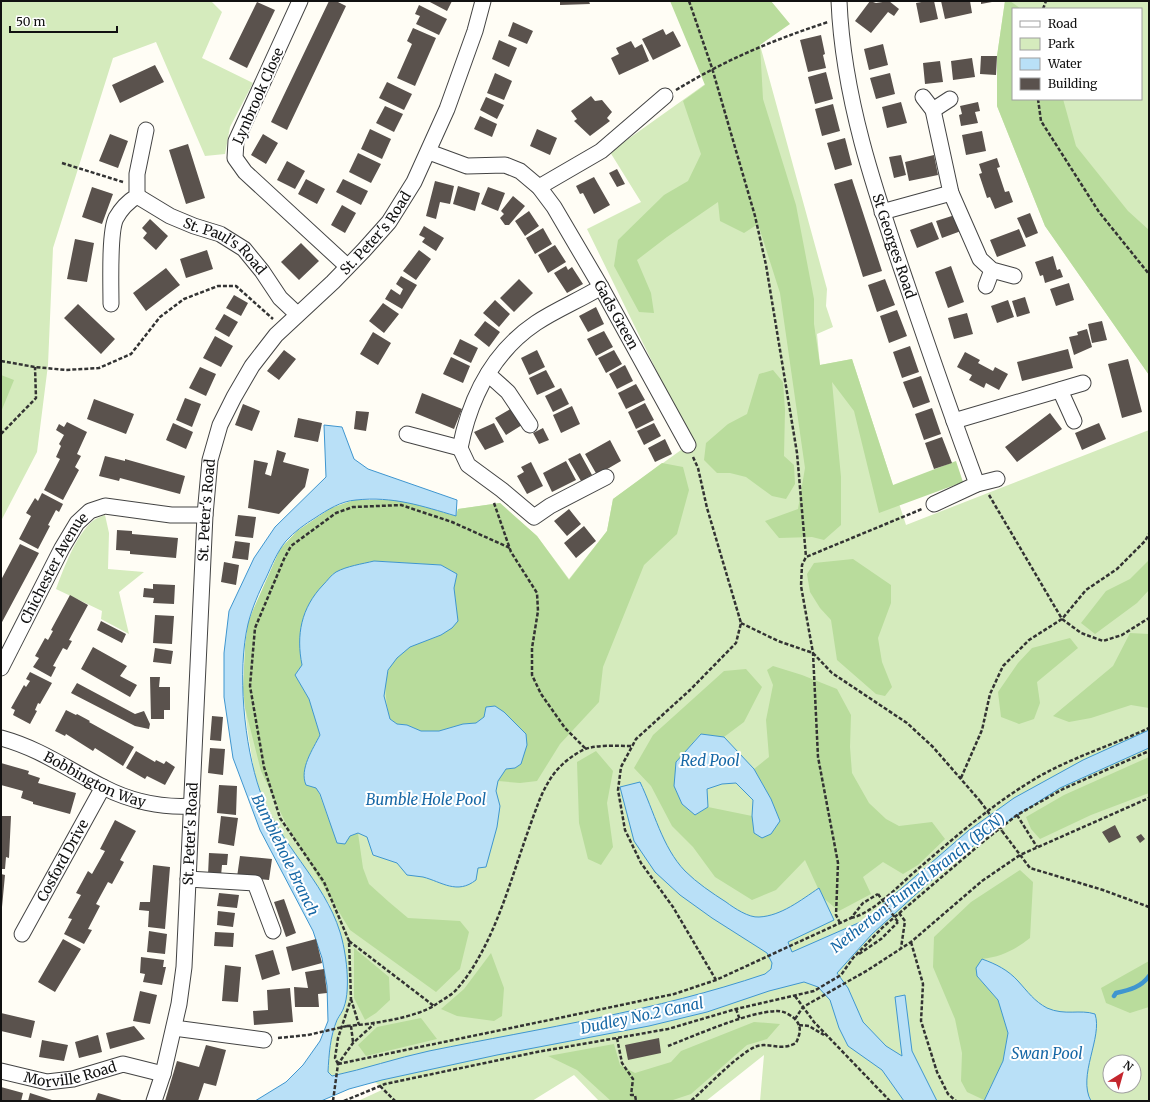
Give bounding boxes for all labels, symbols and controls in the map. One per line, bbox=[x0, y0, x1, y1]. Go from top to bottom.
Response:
scale bar bbox=[10, 8, 117, 34]
legend bbox=[1012, 8, 1142, 100]
text: 50 m bbox=[16, 14, 45, 29]
text: Road bbox=[1048, 16, 1077, 31]
text: Park bbox=[1048, 36, 1075, 51]
street label: Lynbrook Close bbox=[229, 45, 287, 147]
text: Water bbox=[1047, 56, 1083, 71]
text: Building bbox=[1048, 76, 1098, 91]
street label: St. Peter's Road bbox=[336, 187, 415, 279]
street label: St Georges Road bbox=[868, 191, 920, 301]
street label: St. Paul's Road bbox=[180, 213, 271, 279]
street label: Gads Green bbox=[590, 277, 643, 353]
street label: St. Peter's Road bbox=[194, 457, 219, 562]
street label: Chichester Avenue bbox=[16, 509, 92, 627]
street label: Bobbington Way bbox=[41, 747, 149, 811]
water label: Red Pool bbox=[680, 751, 740, 770]
street label: St. Peter's Road bbox=[179, 781, 202, 886]
water label: Bumble Hole Pool bbox=[366, 790, 486, 809]
water label: Bumblehole Branch bbox=[248, 791, 323, 919]
water label: Netherton Tunnel Branch (BCN) bbox=[827, 808, 1009, 957]
street label: Cosford Drive bbox=[33, 816, 92, 905]
water label: Dudley No.2 Canal bbox=[578, 993, 705, 1038]
water label: Swan Pool bbox=[1011, 1044, 1083, 1063]
north arrow bbox=[1102, 1054, 1142, 1094]
street label: Morville Road bbox=[22, 1057, 119, 1091]
text: N bbox=[1120, 1058, 1136, 1074]

